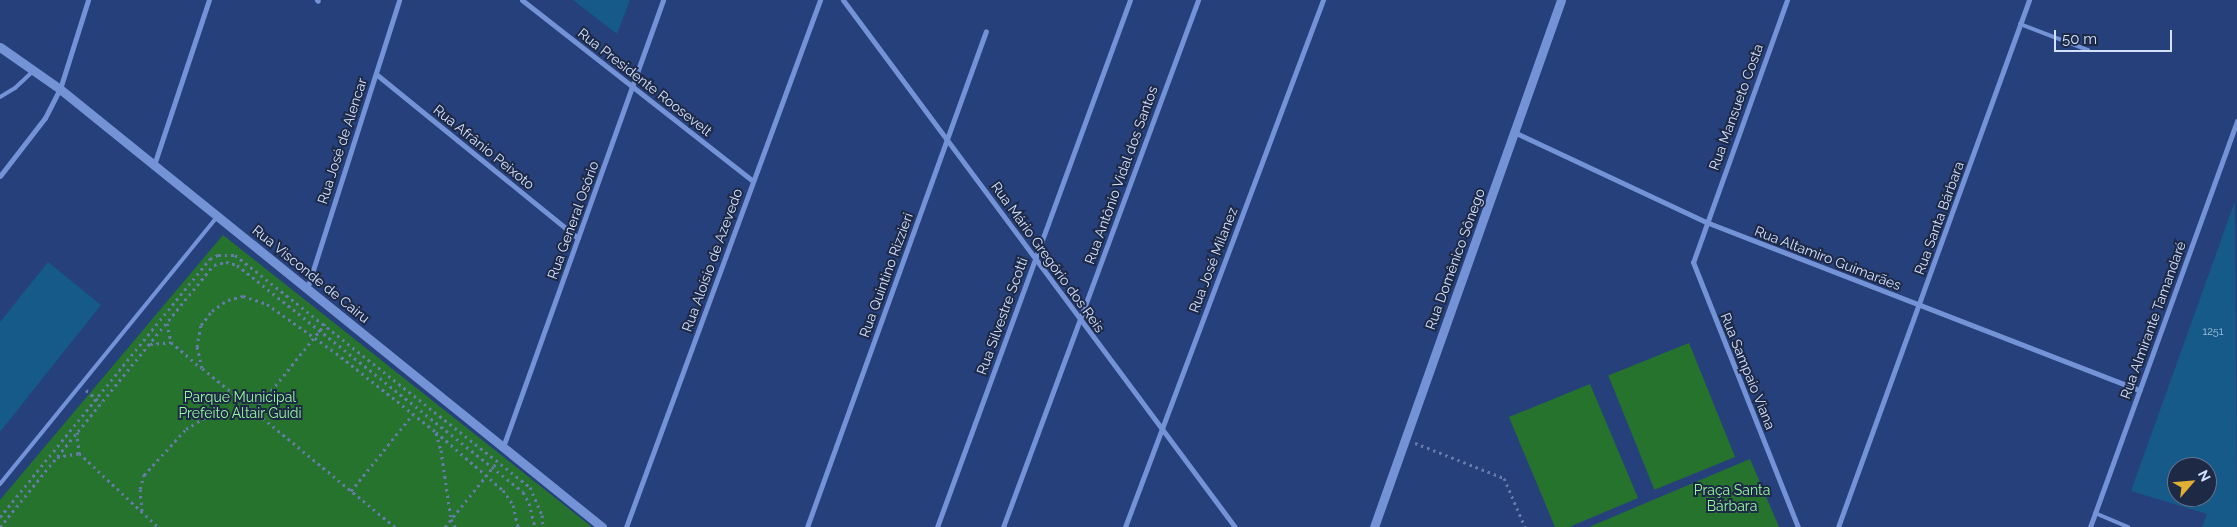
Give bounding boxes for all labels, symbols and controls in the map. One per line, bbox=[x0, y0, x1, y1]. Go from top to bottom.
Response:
scale bar bbox=[2057, 20, 2174, 52]
street label: Rua Presidente Roosevelt bbox=[575, 24, 715, 140]
text: 50 m bbox=[2062, 30, 2097, 48]
street label: Rua Mansueto Costa bbox=[1705, 42, 1767, 172]
street label: Rua José de Alencar bbox=[314, 75, 370, 207]
street label: Rua Antônio Vidal dos Santos bbox=[1081, 83, 1161, 267]
street label: Rua Afrânio Peixoto bbox=[430, 101, 538, 193]
street label: Rua General Osório bbox=[544, 158, 602, 282]
street label: Rua Santa Bárbara bbox=[1911, 159, 1967, 277]
street label: Rua Mário Gregório dos Reis bbox=[988, 178, 1108, 336]
street label: Rua Aloísio de Azevedo bbox=[678, 186, 746, 334]
street label: Rua Domênico Sônego bbox=[1422, 186, 1488, 332]
street label: Rua José Milanez bbox=[1185, 205, 1241, 315]
street label: Rua Quintino Rizzieri bbox=[856, 210, 916, 340]
street label: Rua Visconde de Cairu bbox=[249, 221, 373, 327]
street label: Rua Altamiro Guimarães bbox=[1752, 222, 1904, 294]
street label: Rua Almirante Tamandaré bbox=[2116, 239, 2190, 401]
street label: Rua Silvestre Scotti bbox=[973, 255, 1031, 377]
street label: Rua Sampaio Viana bbox=[1717, 310, 1779, 432]
house number: 1251 bbox=[2202, 325, 2224, 339]
park label: Parque Municipal Prefeito Altair Guidi bbox=[178, 389, 302, 422]
north arrow bbox=[2167, 457, 2217, 507]
text: N bbox=[2195, 467, 2214, 484]
park label: Praça Santa Bárbara bbox=[1694, 482, 1770, 514]

